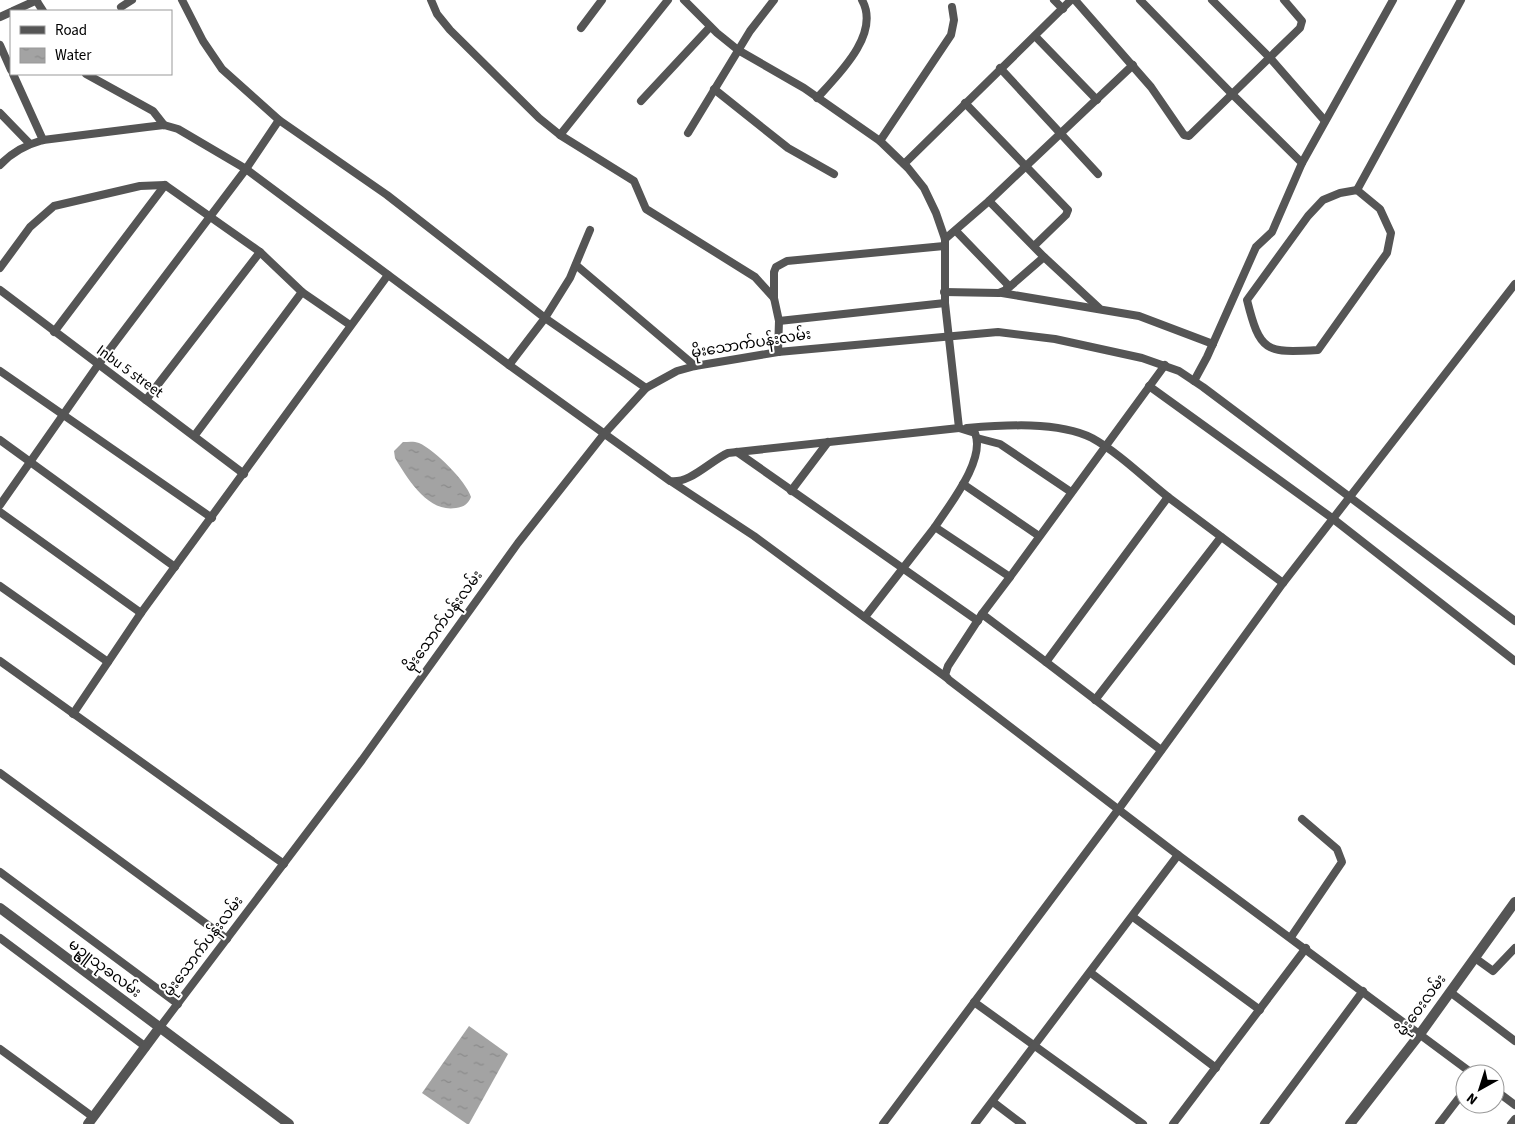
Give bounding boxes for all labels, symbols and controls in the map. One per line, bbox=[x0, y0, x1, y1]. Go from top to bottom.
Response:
legend bbox=[10, 10, 172, 75]
text: Road bbox=[55, 20, 87, 41]
text: Water bbox=[55, 45, 92, 66]
street label: မိုးသောက်ပန်းလမ်း bbox=[690, 324, 813, 364]
street label: Inbu 5 street bbox=[92, 340, 167, 403]
street label: မိုးသောက်ပန်းလမ်း bbox=[399, 566, 488, 677]
street label: မိုးသောက်ပန်းလမ်း bbox=[159, 892, 249, 1002]
street label: မဥ္ဇူသုခလမ်း bbox=[63, 934, 145, 1004]
street label: မိုးဝေးလမ်း bbox=[1392, 970, 1452, 1041]
north arrow bbox=[1455, 1064, 1505, 1114]
text: N bbox=[1463, 1088, 1482, 1109]

